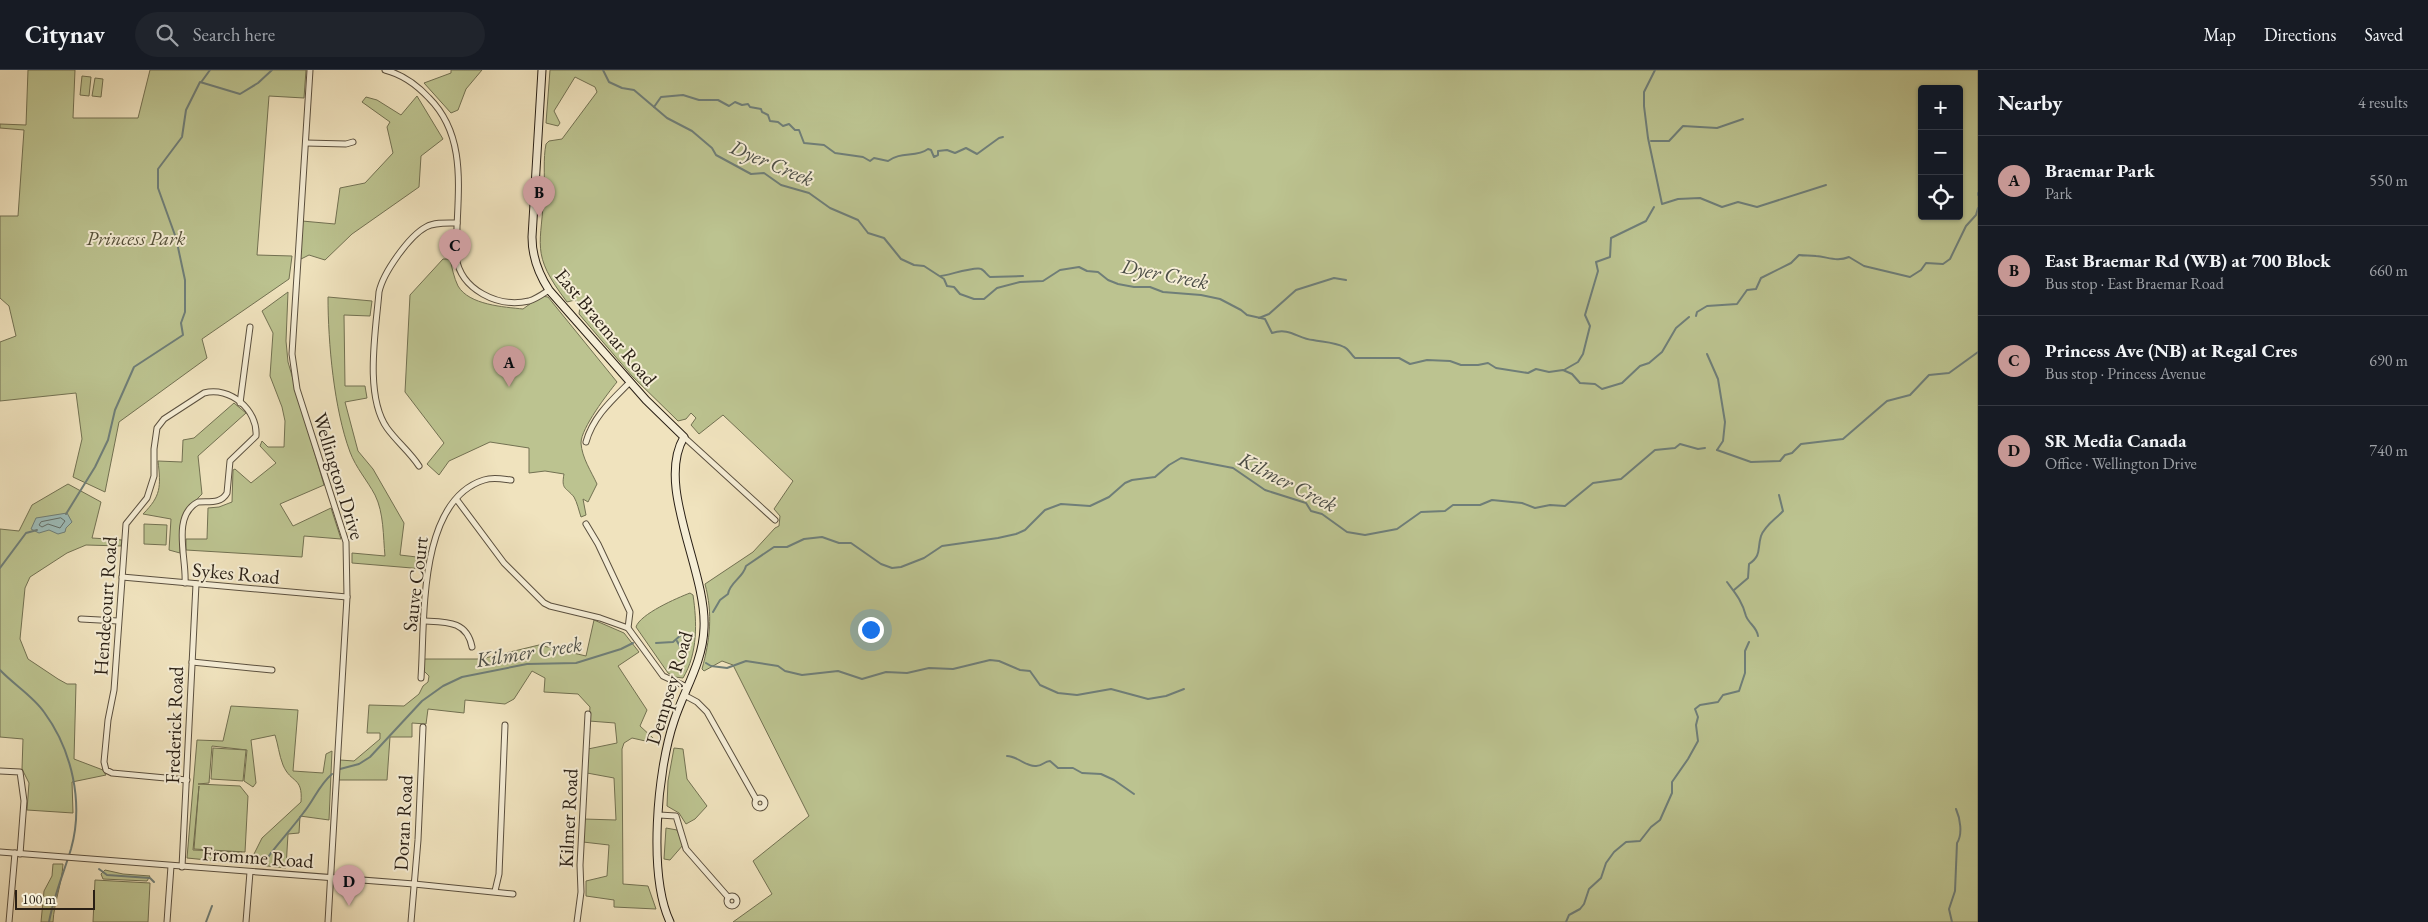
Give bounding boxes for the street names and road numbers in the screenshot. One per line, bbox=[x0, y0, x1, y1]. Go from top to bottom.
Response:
street label: East Braemar Road bbox=[549, 263, 663, 392]
street label: Wellington Drive bbox=[307, 409, 371, 543]
street label: Sauve Court bbox=[396, 534, 434, 633]
street label: Hendecourt Road bbox=[87, 535, 123, 676]
street label: Sykes Road bbox=[191, 556, 282, 590]
street label: Dempsey Road bbox=[639, 627, 699, 748]
street label: Frederick Road bbox=[159, 665, 189, 784]
street label: Kilmer Road bbox=[552, 767, 584, 868]
street label: Doran Road bbox=[388, 773, 419, 872]
street label: Fromme Road bbox=[201, 840, 315, 874]

